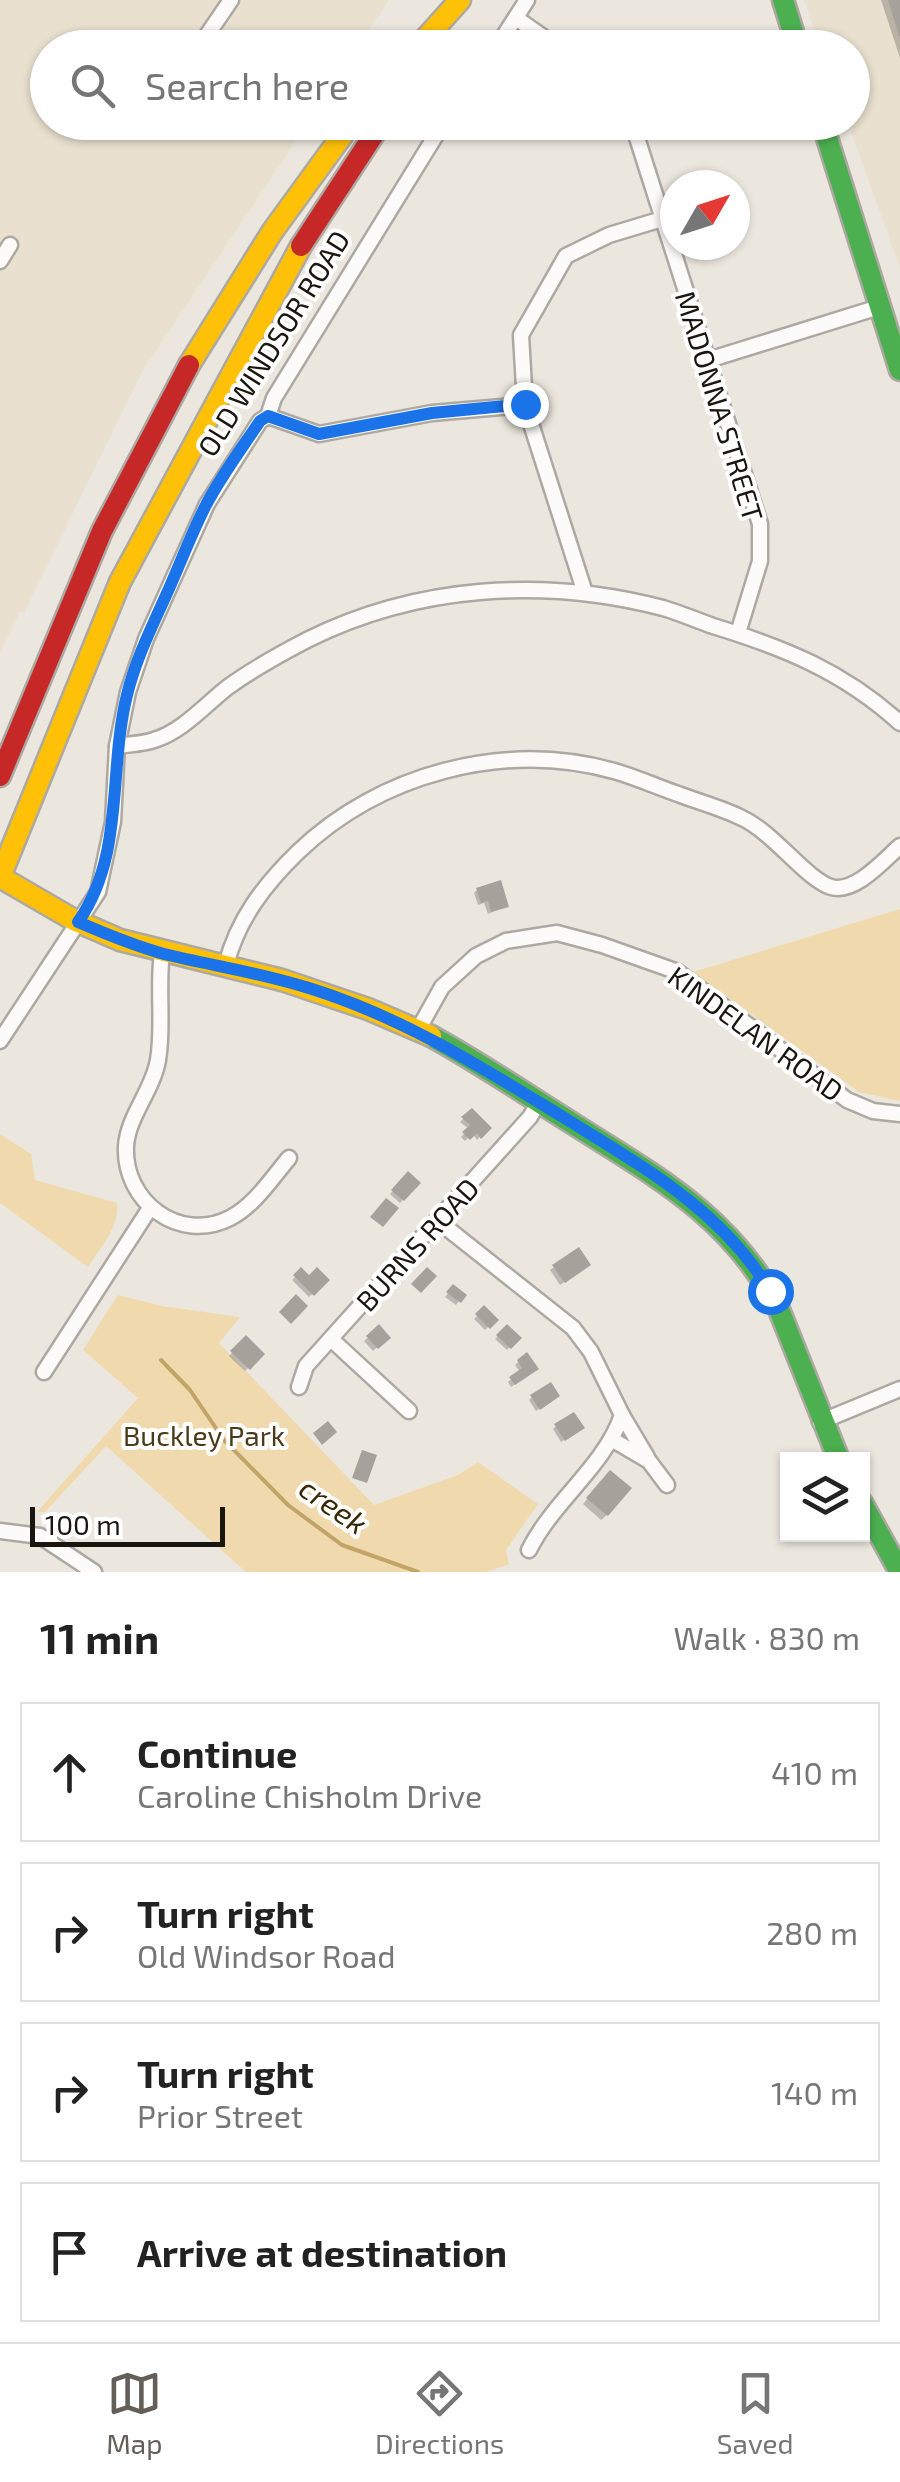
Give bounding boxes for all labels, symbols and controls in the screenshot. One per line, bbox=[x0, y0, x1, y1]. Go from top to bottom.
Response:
search box bbox=[30, 30, 870, 140]
icon: search bbox=[65, 58, 120, 113]
text: Search here bbox=[145, 62, 349, 108]
north arrow bbox=[660, 170, 750, 260]
street label: OLD WINDSOR ROAD bbox=[190, 224, 356, 462]
street label: MADONNA STREET bbox=[669, 287, 771, 525]
route end bbox=[503, 382, 549, 428]
street label: KINDELAN ROAD bbox=[662, 958, 850, 1108]
street label: BURNS ROAD bbox=[349, 1171, 485, 1317]
route start bbox=[748, 1269, 794, 1315]
park label: Buckley Park bbox=[123, 1418, 285, 1452]
map controls bbox=[780, 1452, 870, 1542]
button: layers bbox=[780, 1452, 870, 1542]
water label: creek bbox=[293, 1469, 375, 1541]
scale bar bbox=[30, 1502, 225, 1546]
text: 100 m bbox=[45, 1507, 121, 1541]
text: 11 min bbox=[40, 1612, 159, 1662]
text: Walk · 830 m bbox=[674, 1618, 860, 1656]
text: Continue bbox=[137, 1730, 297, 1776]
icon: ahead bbox=[42, 1745, 97, 1800]
text: 410 m bbox=[771, 1753, 858, 1791]
text: Caroline Chisholm Drive bbox=[137, 1776, 482, 1814]
text: Turn right bbox=[137, 1890, 314, 1936]
icon: right bbox=[42, 1905, 97, 1960]
text: 280 m bbox=[766, 1913, 858, 1951]
text: Old Windsor Road bbox=[137, 1936, 396, 1974]
text: Turn right bbox=[137, 2050, 314, 2096]
icon: right bbox=[42, 2065, 97, 2120]
text: 140 m bbox=[771, 2073, 858, 2111]
text: Prior Street bbox=[137, 2096, 303, 2134]
icon: arrive bbox=[42, 2225, 97, 2280]
text: Arrive at destination bbox=[137, 2229, 507, 2275]
tab: Map bbox=[106, 2366, 162, 2460]
tab: Directions bbox=[375, 2366, 504, 2460]
tab: Saved bbox=[717, 2366, 794, 2460]

